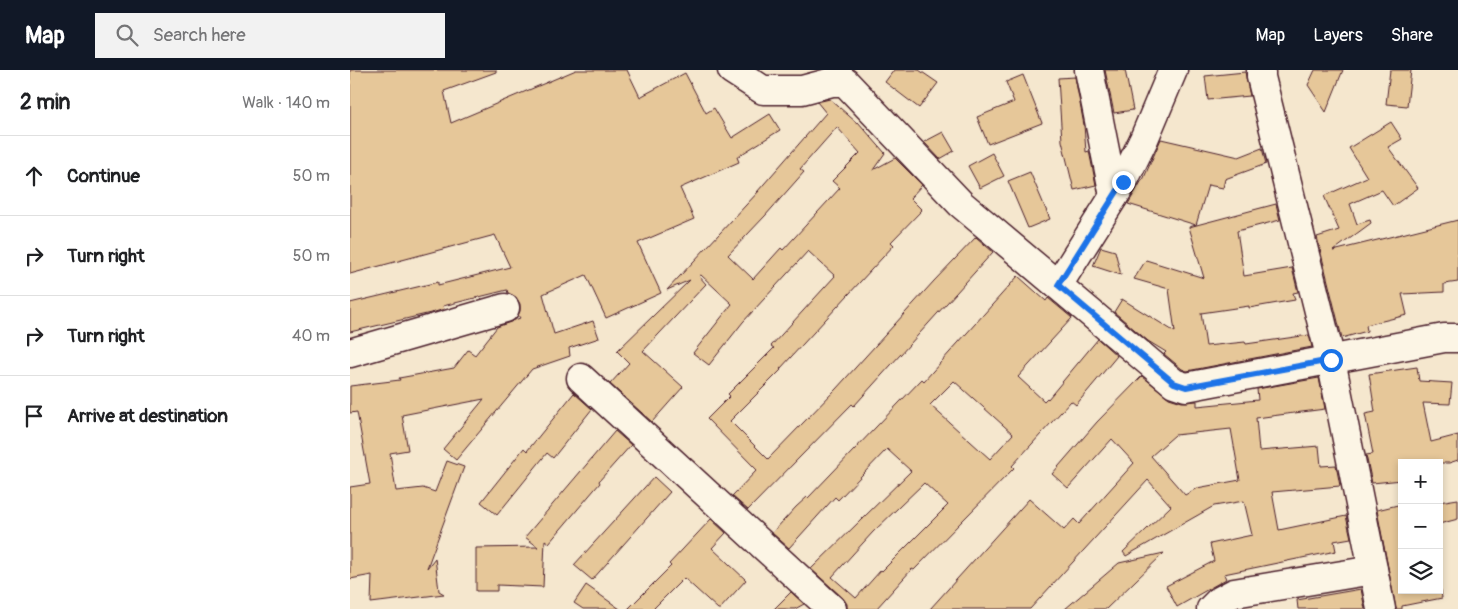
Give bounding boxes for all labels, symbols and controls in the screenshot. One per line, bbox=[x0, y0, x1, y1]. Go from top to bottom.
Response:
search box bbox=[95, 13, 445, 58]
text: Map bbox=[25, 21, 65, 50]
icon: search bbox=[113, 21, 141, 49]
text: Search here bbox=[153, 23, 246, 47]
text: Map bbox=[1256, 24, 1285, 47]
text: Layers bbox=[1313, 24, 1363, 47]
text: Share bbox=[1391, 24, 1433, 47]
text: 2 min bbox=[20, 89, 70, 116]
text: Walk · 140 m bbox=[242, 93, 330, 113]
icon: ahead bbox=[20, 162, 48, 190]
text: Continue bbox=[67, 164, 140, 188]
text: 50 m bbox=[293, 166, 330, 186]
route end bbox=[1112, 171, 1135, 194]
icon: right bbox=[20, 242, 48, 270]
text: Turn right bbox=[67, 244, 145, 268]
text: 50 m bbox=[293, 246, 330, 266]
icon: right bbox=[20, 322, 48, 350]
text: Turn right bbox=[67, 324, 145, 348]
text: 40 m bbox=[292, 326, 330, 346]
route start bbox=[1320, 349, 1343, 372]
icon: arrive bbox=[20, 402, 48, 430]
text: Arrive at destination bbox=[67, 404, 228, 428]
map controls bbox=[1398, 459, 1443, 594]
button: + bbox=[1398, 459, 1443, 504]
button: − bbox=[1398, 504, 1443, 549]
button: layers bbox=[1398, 549, 1443, 594]

